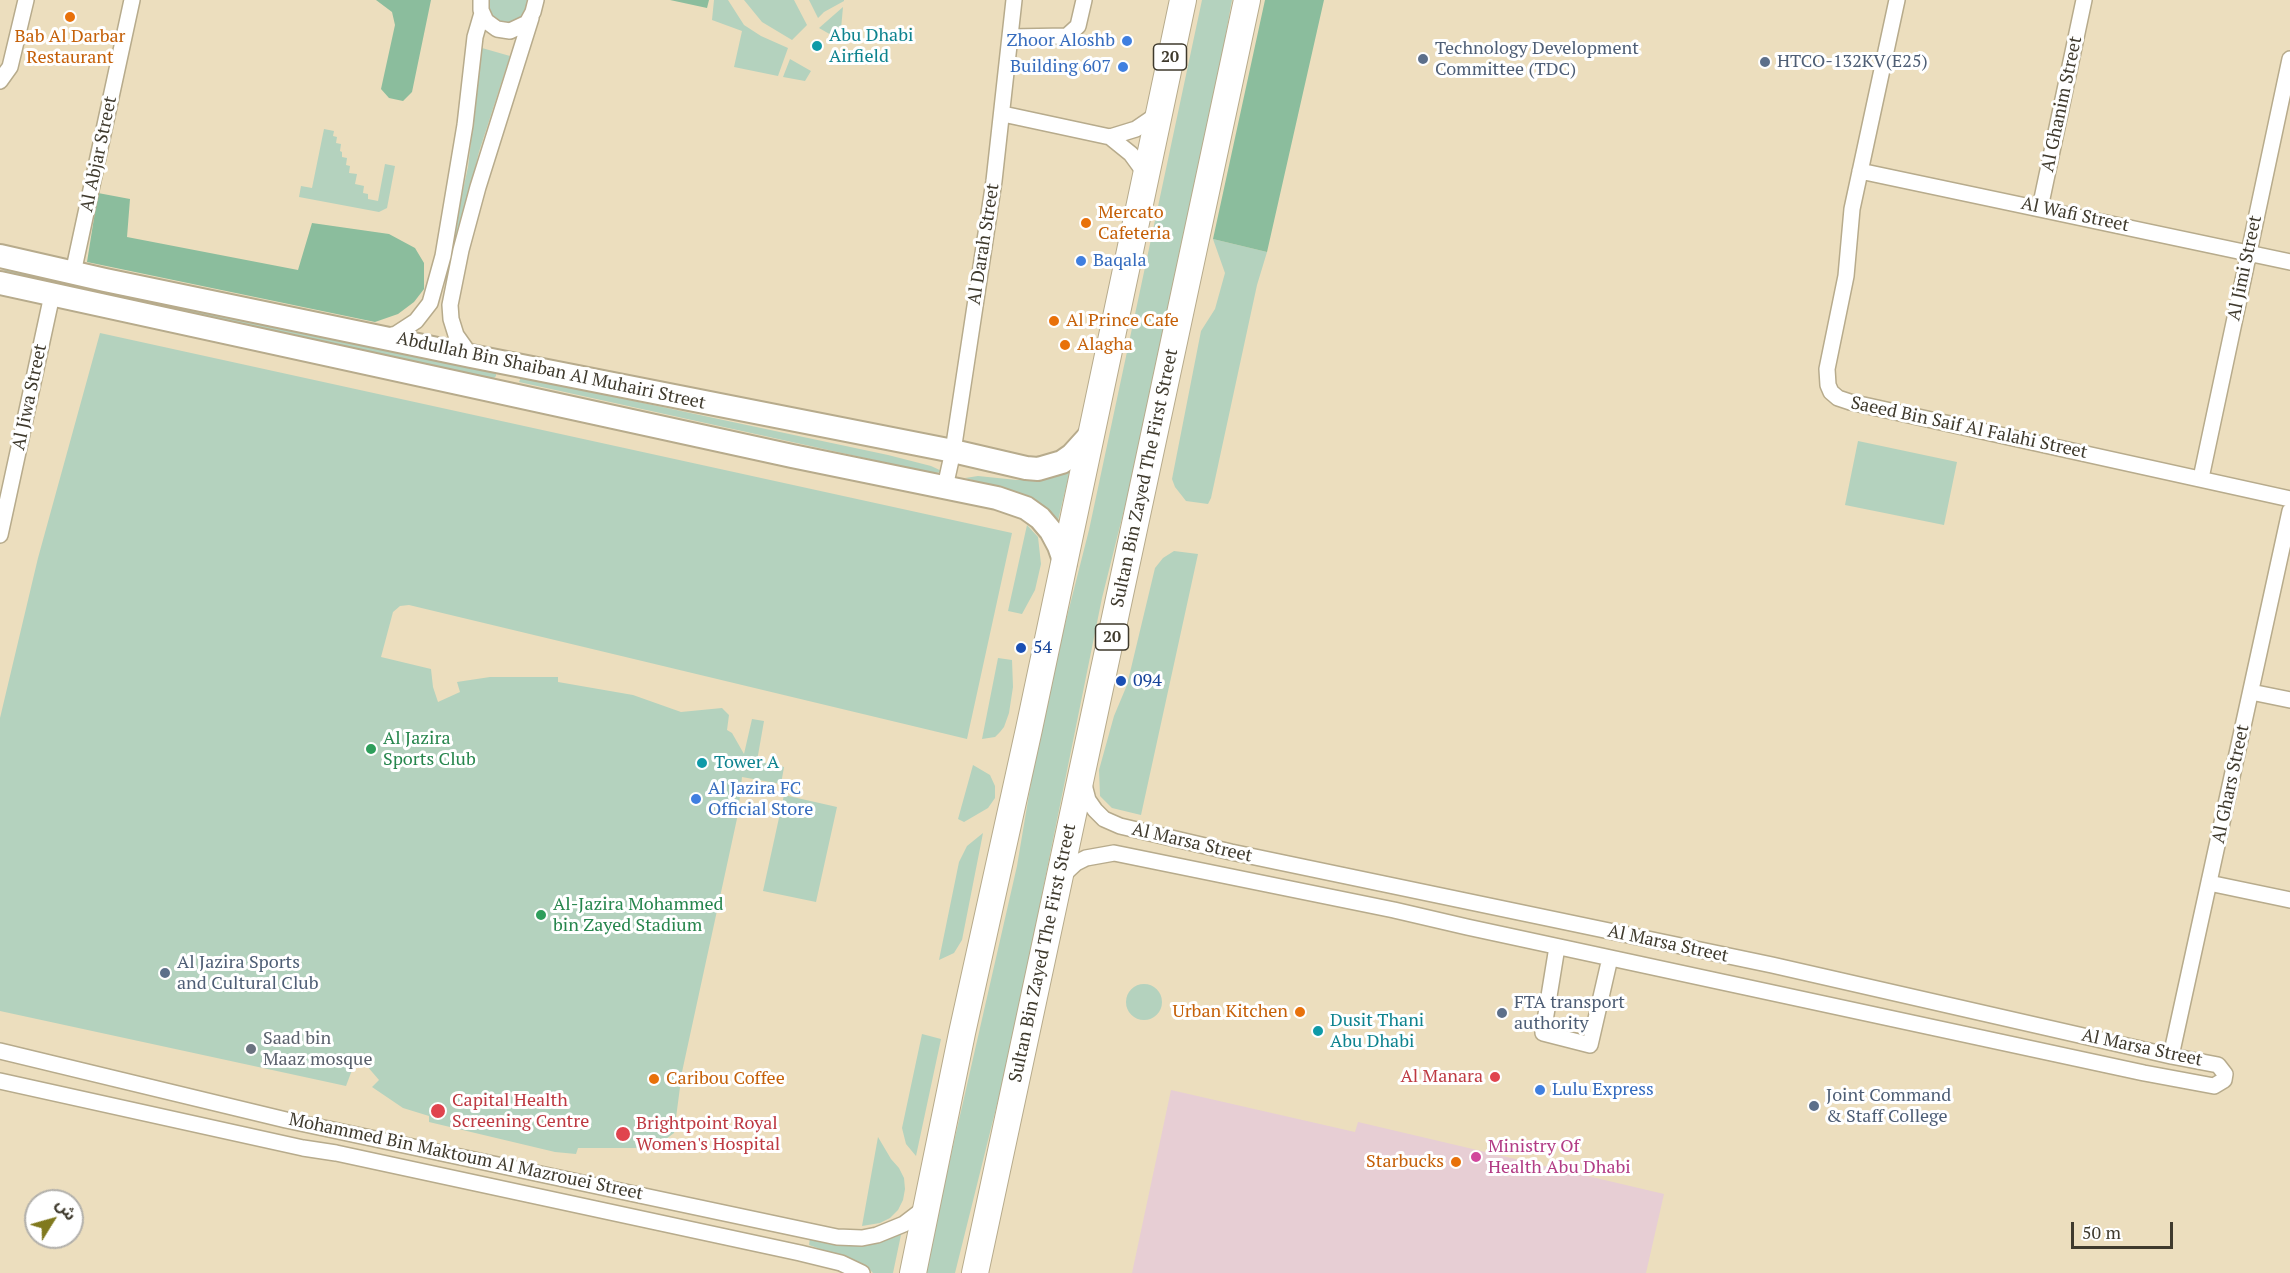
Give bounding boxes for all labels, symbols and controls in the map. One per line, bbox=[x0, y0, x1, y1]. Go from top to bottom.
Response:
marker: Bab Al Darbar Restaurant bbox=[63, 10, 77, 24]
place label: Abu Dhabi Airfield bbox=[829, 25, 913, 68]
place label: Bab Al Darbar Restaurant bbox=[15, 26, 125, 68]
place label: Zhoor Aloshb bbox=[1006, 30, 1115, 52]
marker: Zhoor Aloshb bbox=[1120, 34, 1134, 48]
street label: Al Ghanim Street bbox=[2037, 34, 2087, 174]
place label: Technology Development Committee (TDC) bbox=[1435, 38, 1639, 80]
marker: Abu Dhabi Airfield bbox=[810, 39, 824, 53]
road number: 20 bbox=[1154, 44, 1186, 70]
place label: HTCO-132KV(E25) bbox=[1777, 51, 1928, 73]
marker: Technology Development Committee (TDC) bbox=[1416, 52, 1430, 66]
marker: HTCO-132KV(E25) bbox=[1758, 55, 1772, 69]
place label: Building 607 bbox=[1010, 56, 1111, 78]
marker: Building 607 bbox=[1116, 60, 1130, 74]
street label: Al Abjar Street bbox=[76, 94, 122, 214]
street label: Al Darah Street bbox=[964, 182, 1004, 306]
street label: Al Wafi Street bbox=[2019, 193, 2131, 237]
place label: Mercato Cafeteria bbox=[1098, 202, 1171, 244]
street label: Al Jimi Street bbox=[2223, 213, 2267, 323]
marker: Mercato Cafeteria bbox=[1079, 216, 1093, 230]
place label: Baqala bbox=[1093, 250, 1147, 272]
marker: Baqala bbox=[1074, 254, 1088, 268]
place label: Al Prince Cafe bbox=[1066, 310, 1179, 332]
marker: Al Prince Cafe bbox=[1047, 314, 1061, 328]
street label: Abdullah Bin Shaiban Al Muhairi Street bbox=[395, 328, 707, 414]
place label: Alagha bbox=[1077, 334, 1133, 356]
marker: Alagha bbox=[1058, 338, 1072, 352]
street label: Al Jiwa Street bbox=[8, 342, 52, 452]
street label: Sultan Bin Zayed The First Street bbox=[1107, 347, 1183, 609]
street label: Saeed Bin Saif Al Falahi Street bbox=[1849, 392, 2089, 464]
road number: 20 bbox=[1096, 624, 1128, 650]
place label: 54 bbox=[1033, 637, 1052, 659]
marker: 54 bbox=[1014, 641, 1028, 655]
place label: 094 bbox=[1133, 670, 1162, 692]
marker: 094 bbox=[1114, 674, 1128, 688]
street label: Al Ghars Street bbox=[2208, 722, 2254, 846]
place label: Al Jazira Sports Club bbox=[383, 728, 476, 771]
marker: Al Jazira Sports Club bbox=[364, 742, 378, 756]
place label: Tower A bbox=[714, 752, 779, 774]
marker: Tower A bbox=[695, 756, 709, 770]
place label: Al Jazira FC Official Store bbox=[708, 778, 813, 820]
marker: Al Jazira FC Official Store bbox=[689, 792, 703, 806]
street label: Al Marsa Street bbox=[1130, 819, 1254, 867]
street label: Sultan Bin Zayed The First Street bbox=[1005, 822, 1081, 1084]
place label: Al-Jazira Mohammed bin Zayed Stadium bbox=[553, 894, 723, 936]
marker: Al-Jazira Mohammed bin Zayed Stadium bbox=[534, 908, 548, 922]
street label: Al Marsa Street bbox=[1606, 921, 1730, 967]
place label: Al Jazira Sports and Cultural Club bbox=[177, 952, 318, 994]
marker: Al Jazira Sports and Cultural Club bbox=[158, 966, 172, 980]
place label: FTA transport authority bbox=[1514, 992, 1625, 1034]
place label: Urban Kitchen bbox=[1173, 1001, 1288, 1023]
marker: Urban Kitchen bbox=[1293, 1005, 1307, 1019]
marker: FTA transport authority bbox=[1495, 1006, 1509, 1020]
place label: Dusit Thani Abu Dhabi bbox=[1330, 1010, 1424, 1052]
marker: Dusit Thani Abu Dhabi bbox=[1311, 1024, 1325, 1038]
street label: Al Marsa Street bbox=[2080, 1025, 2204, 1071]
place label: Saad bin Maaz mosque bbox=[263, 1028, 372, 1070]
marker: Saad bin Maaz mosque bbox=[244, 1042, 258, 1056]
place label: Al Manara bbox=[1400, 1066, 1483, 1088]
place label: Caribou Coffee bbox=[666, 1068, 785, 1090]
marker: Al Manara bbox=[1488, 1070, 1502, 1084]
marker: Caribou Coffee bbox=[647, 1072, 661, 1086]
place label: Lulu Express bbox=[1552, 1079, 1654, 1101]
marker: Lulu Express bbox=[1533, 1083, 1547, 1097]
place label: Joint Command & Staff College bbox=[1826, 1085, 1951, 1128]
place label: Capital Health Screening Centre bbox=[452, 1090, 589, 1132]
marker: Joint Command & Staff College bbox=[1807, 1099, 1821, 1113]
marker: Capital Health Screening Centre bbox=[429, 1102, 447, 1120]
street label: Mohammed Bin Maktoum Al Mazrouei Street bbox=[287, 1109, 645, 1205]
place label: Brightpoint Royal Women's Hospital bbox=[636, 1113, 780, 1156]
marker: Brightpoint Royal Women's Hospital bbox=[614, 1125, 632, 1143]
place label: Ministry Of Health Abu Dhabi bbox=[1488, 1136, 1631, 1178]
marker: Ministry Of Health Abu Dhabi bbox=[1469, 1150, 1483, 1164]
place label: Starbucks bbox=[1366, 1151, 1444, 1173]
marker: Starbucks bbox=[1449, 1155, 1463, 1169]
north arrow bbox=[24, 1189, 84, 1249]
text: ش bbox=[51, 1194, 82, 1225]
scale bar bbox=[2074, 1210, 2176, 1248]
text: 50 m bbox=[2082, 1220, 2121, 1244]

